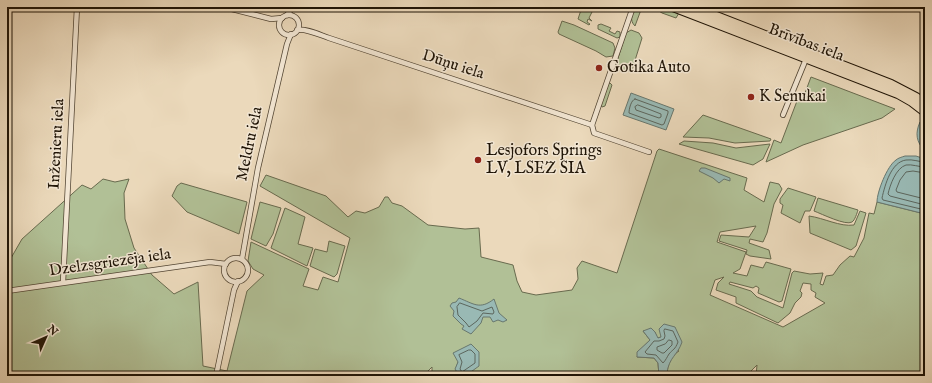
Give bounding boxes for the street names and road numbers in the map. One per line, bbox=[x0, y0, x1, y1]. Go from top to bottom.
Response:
street label: Brīvības iela bbox=[765, 19, 847, 67]
street label: Dūņu iela bbox=[419, 46, 487, 84]
street label: Inženieru iela bbox=[45, 98, 69, 190]
street label: Meldru iela bbox=[232, 105, 268, 183]
street label: Dzelzsgriezēja iela bbox=[48, 245, 172, 281]

